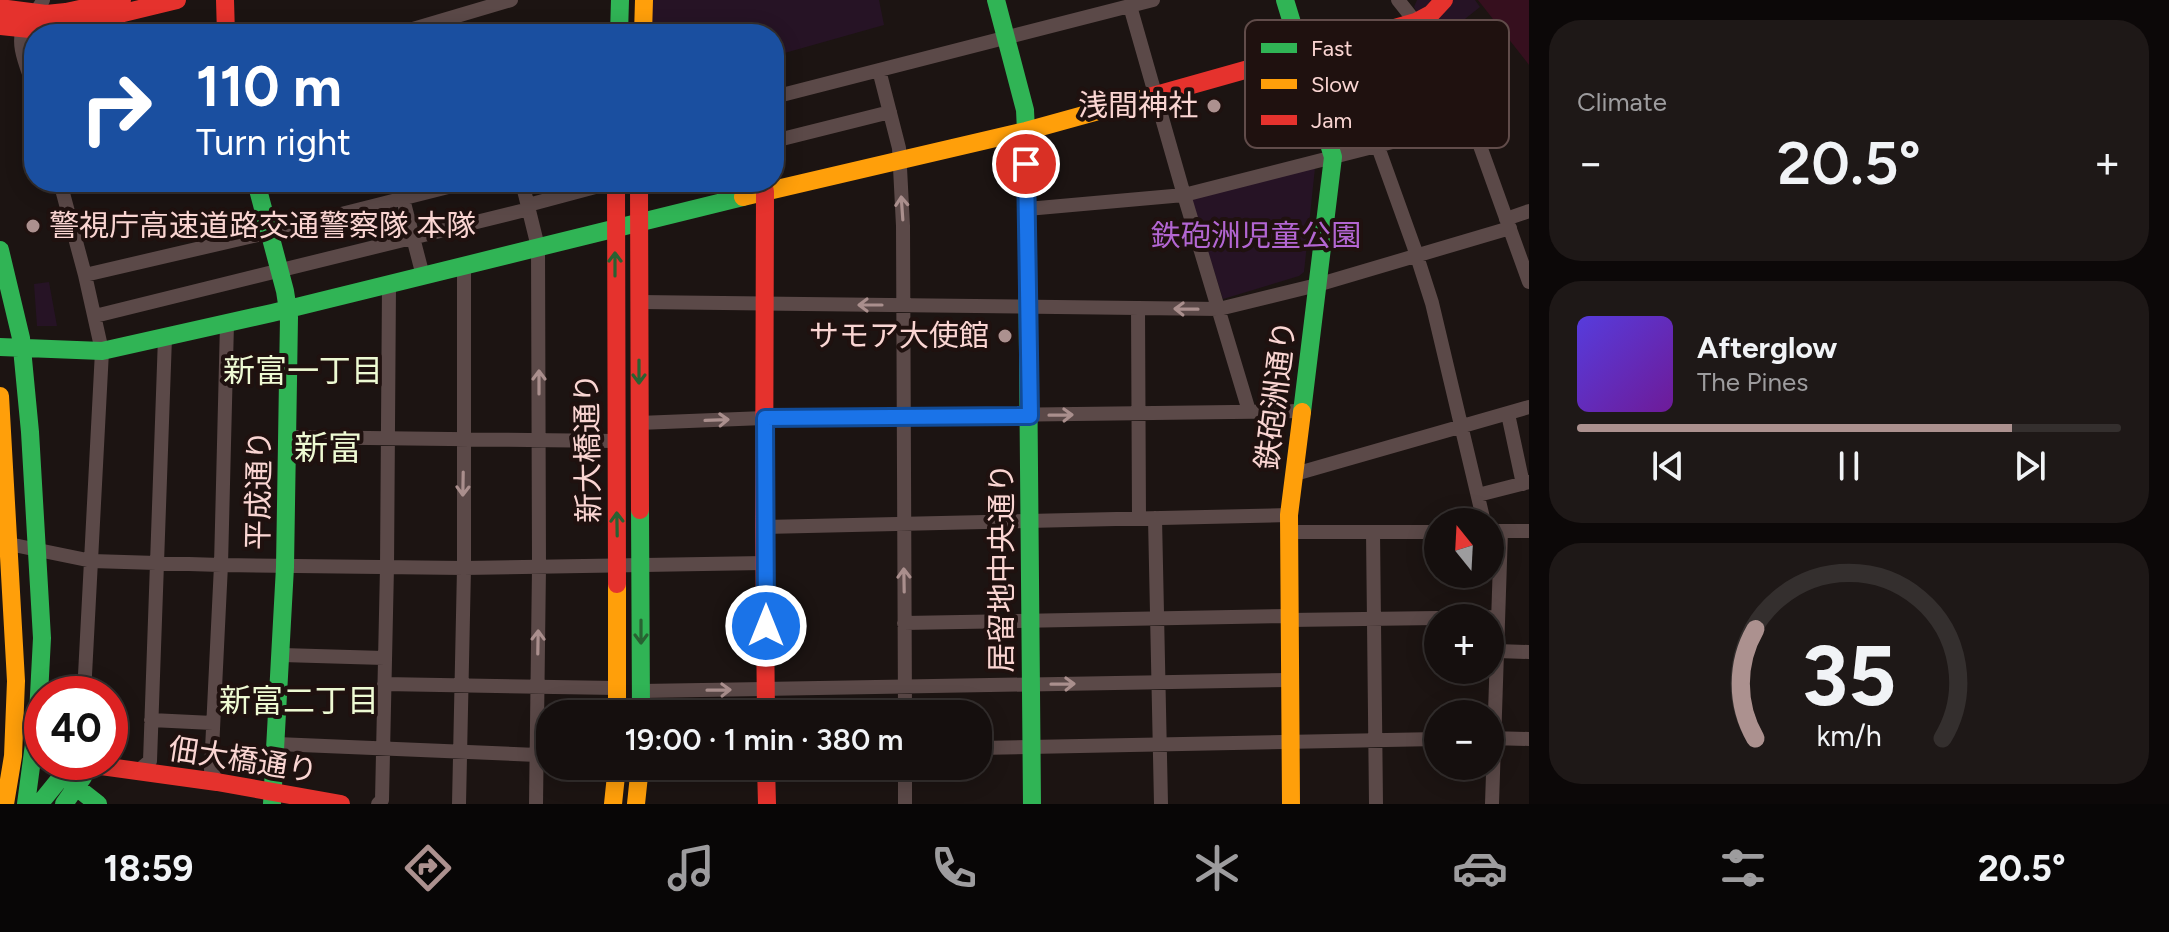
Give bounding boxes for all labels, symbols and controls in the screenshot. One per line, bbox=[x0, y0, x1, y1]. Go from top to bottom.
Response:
legend bbox=[1245, 20, 1509, 148]
text: Fast bbox=[1311, 35, 1353, 62]
text: 110 m bbox=[196, 53, 342, 120]
icon: right bbox=[64, 56, 168, 160]
text: Slow bbox=[1311, 71, 1360, 98]
text: Climate bbox=[1577, 86, 1667, 118]
place label: 浅間神社 bbox=[1078, 87, 1198, 124]
marker: 浅間神社 bbox=[1205, 97, 1223, 115]
text: Jam bbox=[1311, 107, 1352, 134]
text: Turn right bbox=[196, 121, 351, 164]
text: 20.5° bbox=[1777, 127, 1921, 199]
pin bbox=[992, 130, 1060, 198]
text: − bbox=[1577, 136, 1604, 189]
text: + bbox=[2094, 136, 2121, 189]
icon: arrive bbox=[1004, 142, 1048, 186]
one-way arrow bbox=[894, 195, 909, 222]
place label: 警視庁高速道路交通警察隊 本隊 bbox=[49, 207, 476, 244]
marker: 警視庁高速道路交通警察隊 本隊 bbox=[24, 217, 42, 235]
park label: 鉄砲洲児童公園 bbox=[1151, 217, 1361, 254]
one-way arrow bbox=[607, 251, 623, 278]
one-way arrow bbox=[857, 297, 884, 313]
one-way arrow bbox=[1173, 301, 1200, 317]
place label: サモア大使館 bbox=[809, 317, 989, 354]
street label: 鉄砲洲通り bbox=[1248, 318, 1303, 472]
marker: サモア大使館 bbox=[996, 327, 1014, 345]
text: Afterglow bbox=[1697, 329, 1837, 366]
district label: 新富一丁目 bbox=[223, 352, 383, 390]
one-way arrow bbox=[631, 358, 647, 385]
text: The Pines bbox=[1697, 366, 1808, 398]
one-way arrow bbox=[531, 369, 547, 396]
street label: 新大橋通り bbox=[568, 373, 607, 523]
one-way arrow bbox=[1047, 407, 1074, 423]
one-way arrow bbox=[703, 412, 730, 427]
district label: 新富 bbox=[294, 428, 362, 469]
street label: 平成通り bbox=[239, 430, 278, 550]
icon: previous bbox=[1646, 444, 1690, 488]
icon: pause bbox=[1827, 444, 1871, 488]
icon: next bbox=[2008, 444, 2052, 488]
street label: 居留地中央通り bbox=[983, 463, 1020, 673]
one-way arrow bbox=[455, 470, 471, 497]
north arrow bbox=[1424, 508, 1504, 588]
map controls bbox=[1424, 508, 1504, 780]
one-way arrow bbox=[609, 511, 625, 538]
one-way arrow bbox=[896, 567, 911, 594]
position arrow bbox=[724, 584, 808, 668]
button: + bbox=[1424, 604, 1504, 684]
one-way arrow bbox=[633, 618, 649, 645]
text: 35 bbox=[1802, 626, 1896, 726]
one-way arrow bbox=[530, 629, 546, 656]
speed limit sign: 40 bbox=[24, 676, 128, 780]
one-way arrow bbox=[1049, 676, 1076, 692]
district label: 新富二丁目 bbox=[219, 682, 379, 720]
one-way arrow bbox=[705, 682, 732, 698]
button: − bbox=[1424, 700, 1504, 780]
text: km/h bbox=[1816, 720, 1882, 754]
text: 19:00 · 1 min · 380 m bbox=[625, 721, 903, 758]
street label: 佃大橋通り bbox=[166, 730, 320, 790]
icon: directions bbox=[400, 840, 456, 896]
icon: music bbox=[663, 840, 719, 896]
icon: phone bbox=[926, 840, 982, 896]
icon: climate bbox=[1189, 840, 1245, 896]
icon: car bbox=[1452, 840, 1508, 896]
icon: filters bbox=[1715, 840, 1771, 896]
text: 18:59 bbox=[103, 847, 193, 890]
text: 20.5° bbox=[1978, 847, 2066, 890]

